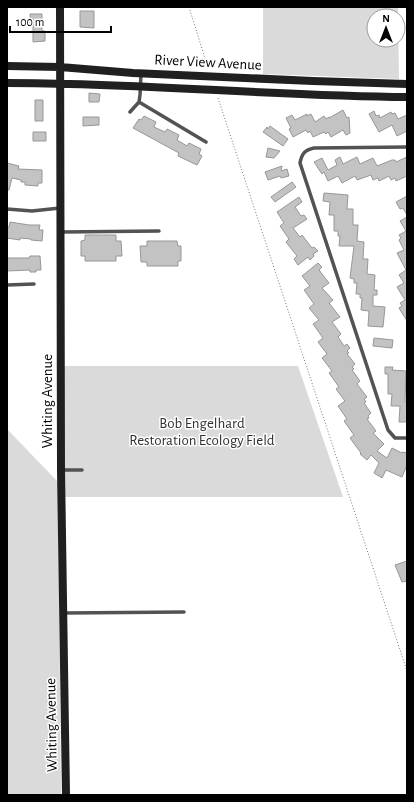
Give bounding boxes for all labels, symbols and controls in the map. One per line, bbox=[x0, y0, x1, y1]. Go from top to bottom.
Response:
scale bar bbox=[10, 8, 111, 34]
north arrow bbox=[366, 8, 406, 48]
text: N bbox=[382, 13, 390, 24]
text: 100 m bbox=[16, 16, 44, 28]
street label: River View Avenue bbox=[154, 52, 262, 73]
street label: Whiting Avenue bbox=[40, 354, 55, 448]
park label: Bob Engelhard Restoration Ecology Field bbox=[129, 416, 275, 448]
street label: Whiting Avenue bbox=[43, 678, 60, 772]

